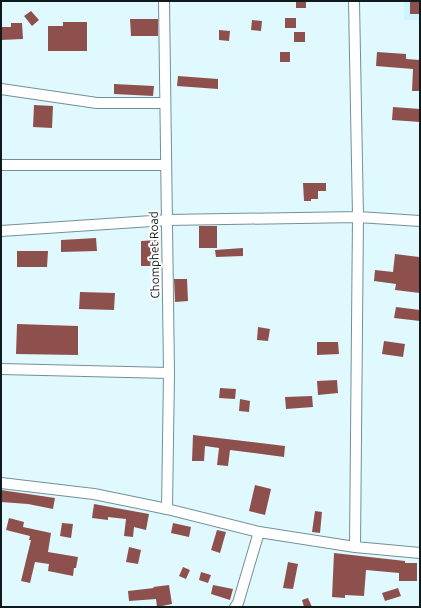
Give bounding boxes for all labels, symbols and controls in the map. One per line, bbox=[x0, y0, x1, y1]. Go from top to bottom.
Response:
street label: Chomphet Road bbox=[147, 211, 161, 299]

